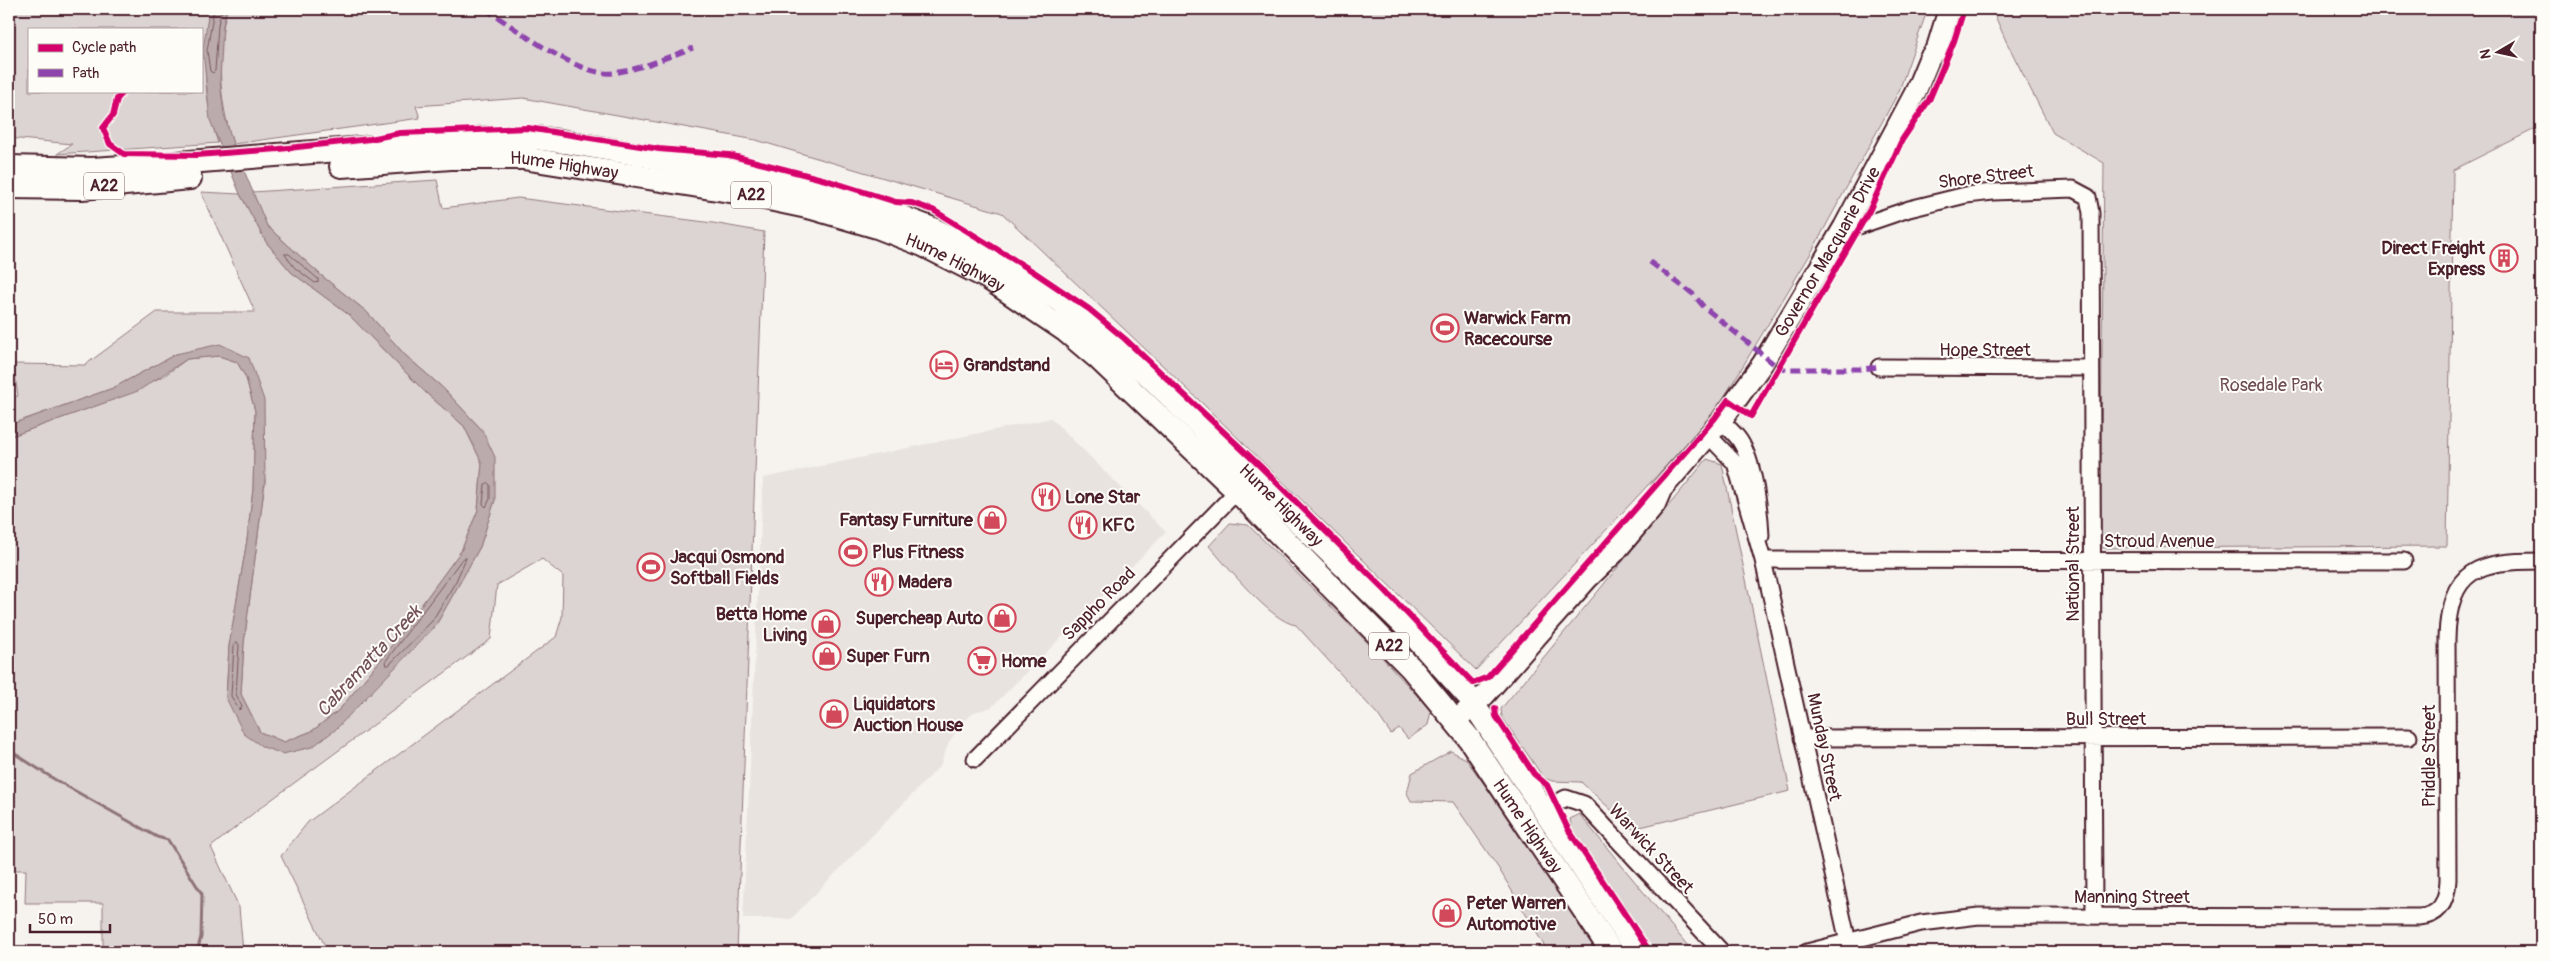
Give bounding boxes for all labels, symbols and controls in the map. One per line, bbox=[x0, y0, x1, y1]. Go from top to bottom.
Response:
legend bbox=[28, 28, 202, 92]
north arrow bbox=[2472, 28, 2522, 78]
text: Cycle path bbox=[72, 38, 136, 57]
text: N bbox=[2477, 48, 2495, 60]
text: Path bbox=[72, 64, 99, 83]
street label: Hume Highway bbox=[510, 146, 620, 185]
street label: Shore Street bbox=[1937, 160, 2036, 194]
street label: Governor Macquarie Drive bbox=[1770, 163, 1885, 341]
road number: A22 bbox=[84, 172, 124, 200]
road number: A22 bbox=[731, 182, 771, 208]
street label: Hume Highway bbox=[902, 228, 1010, 298]
place label: Direct Freight Express bbox=[2381, 237, 2486, 281]
building icon: Direct Freight Express bbox=[2489, 243, 2519, 273]
place label: Warwick Farm Racecourse bbox=[1464, 307, 1571, 351]
sports icon: Warwick Farm Racecourse bbox=[1430, 313, 1460, 343]
street label: Hope Street bbox=[1939, 339, 2031, 362]
hotel icon: Grandstand bbox=[929, 350, 959, 380]
place label: Grandstand bbox=[963, 354, 1051, 377]
park label: Rosedale Park bbox=[2220, 374, 2323, 397]
street label: Hume Highway bbox=[1234, 459, 1329, 552]
restaurant icon: Lone Star bbox=[1031, 482, 1061, 512]
place label: Lone Star bbox=[1065, 486, 1141, 509]
shop icon: Fantasy Furniture bbox=[977, 505, 1007, 535]
street label: National Street bbox=[2062, 506, 2085, 622]
place label: Fantasy Furniture bbox=[839, 509, 974, 532]
restaurant icon: KFC bbox=[1068, 510, 1098, 540]
place label: KFC bbox=[1102, 514, 1135, 537]
street label: Stroud Avenue bbox=[2104, 530, 2214, 553]
sports icon: Plus Fitness bbox=[838, 537, 868, 567]
place label: Plus Fitness bbox=[872, 541, 965, 564]
place label: Jacqui Osmond Softball Fields bbox=[670, 546, 785, 590]
sports icon: Jacqui Osmond Softball Fields bbox=[636, 552, 666, 582]
street label: Sappho Road bbox=[1057, 562, 1141, 646]
restaurant icon: Madera bbox=[864, 567, 894, 597]
place label: Madera bbox=[898, 571, 953, 594]
water label: Cabramatta Creek bbox=[311, 599, 428, 722]
place label: Betta Home Living bbox=[716, 603, 808, 647]
shop icon: Supercheap Auto bbox=[987, 603, 1017, 633]
place label: Supercheap Auto bbox=[855, 607, 983, 630]
shop icon: Betta Home Living bbox=[811, 609, 841, 639]
road number: A22 bbox=[1369, 632, 1409, 659]
shop icon: Super Furn bbox=[812, 641, 842, 671]
place label: Super Furn bbox=[846, 645, 930, 668]
supermarket icon: Home bbox=[967, 646, 997, 676]
place label: Home bbox=[1001, 650, 1048, 673]
street label: Munday Street bbox=[1801, 691, 1847, 804]
place label: Liquidators Auction House bbox=[853, 693, 964, 737]
shop icon: Liquidators Auction House bbox=[819, 699, 849, 729]
street label: Priddle Street bbox=[2418, 704, 2441, 807]
street label: Bull Street bbox=[2066, 708, 2147, 731]
street label: Hume Highway bbox=[1488, 774, 1568, 878]
street label: Warwick Street bbox=[1603, 799, 1699, 899]
street label: Manning Street bbox=[2074, 886, 2191, 909]
place label: Peter Warren Automotive bbox=[1466, 892, 1566, 936]
shop icon: Peter Warren Automotive bbox=[1432, 898, 1462, 928]
scale bar bbox=[30, 901, 110, 933]
text: 50 m bbox=[38, 910, 73, 929]

